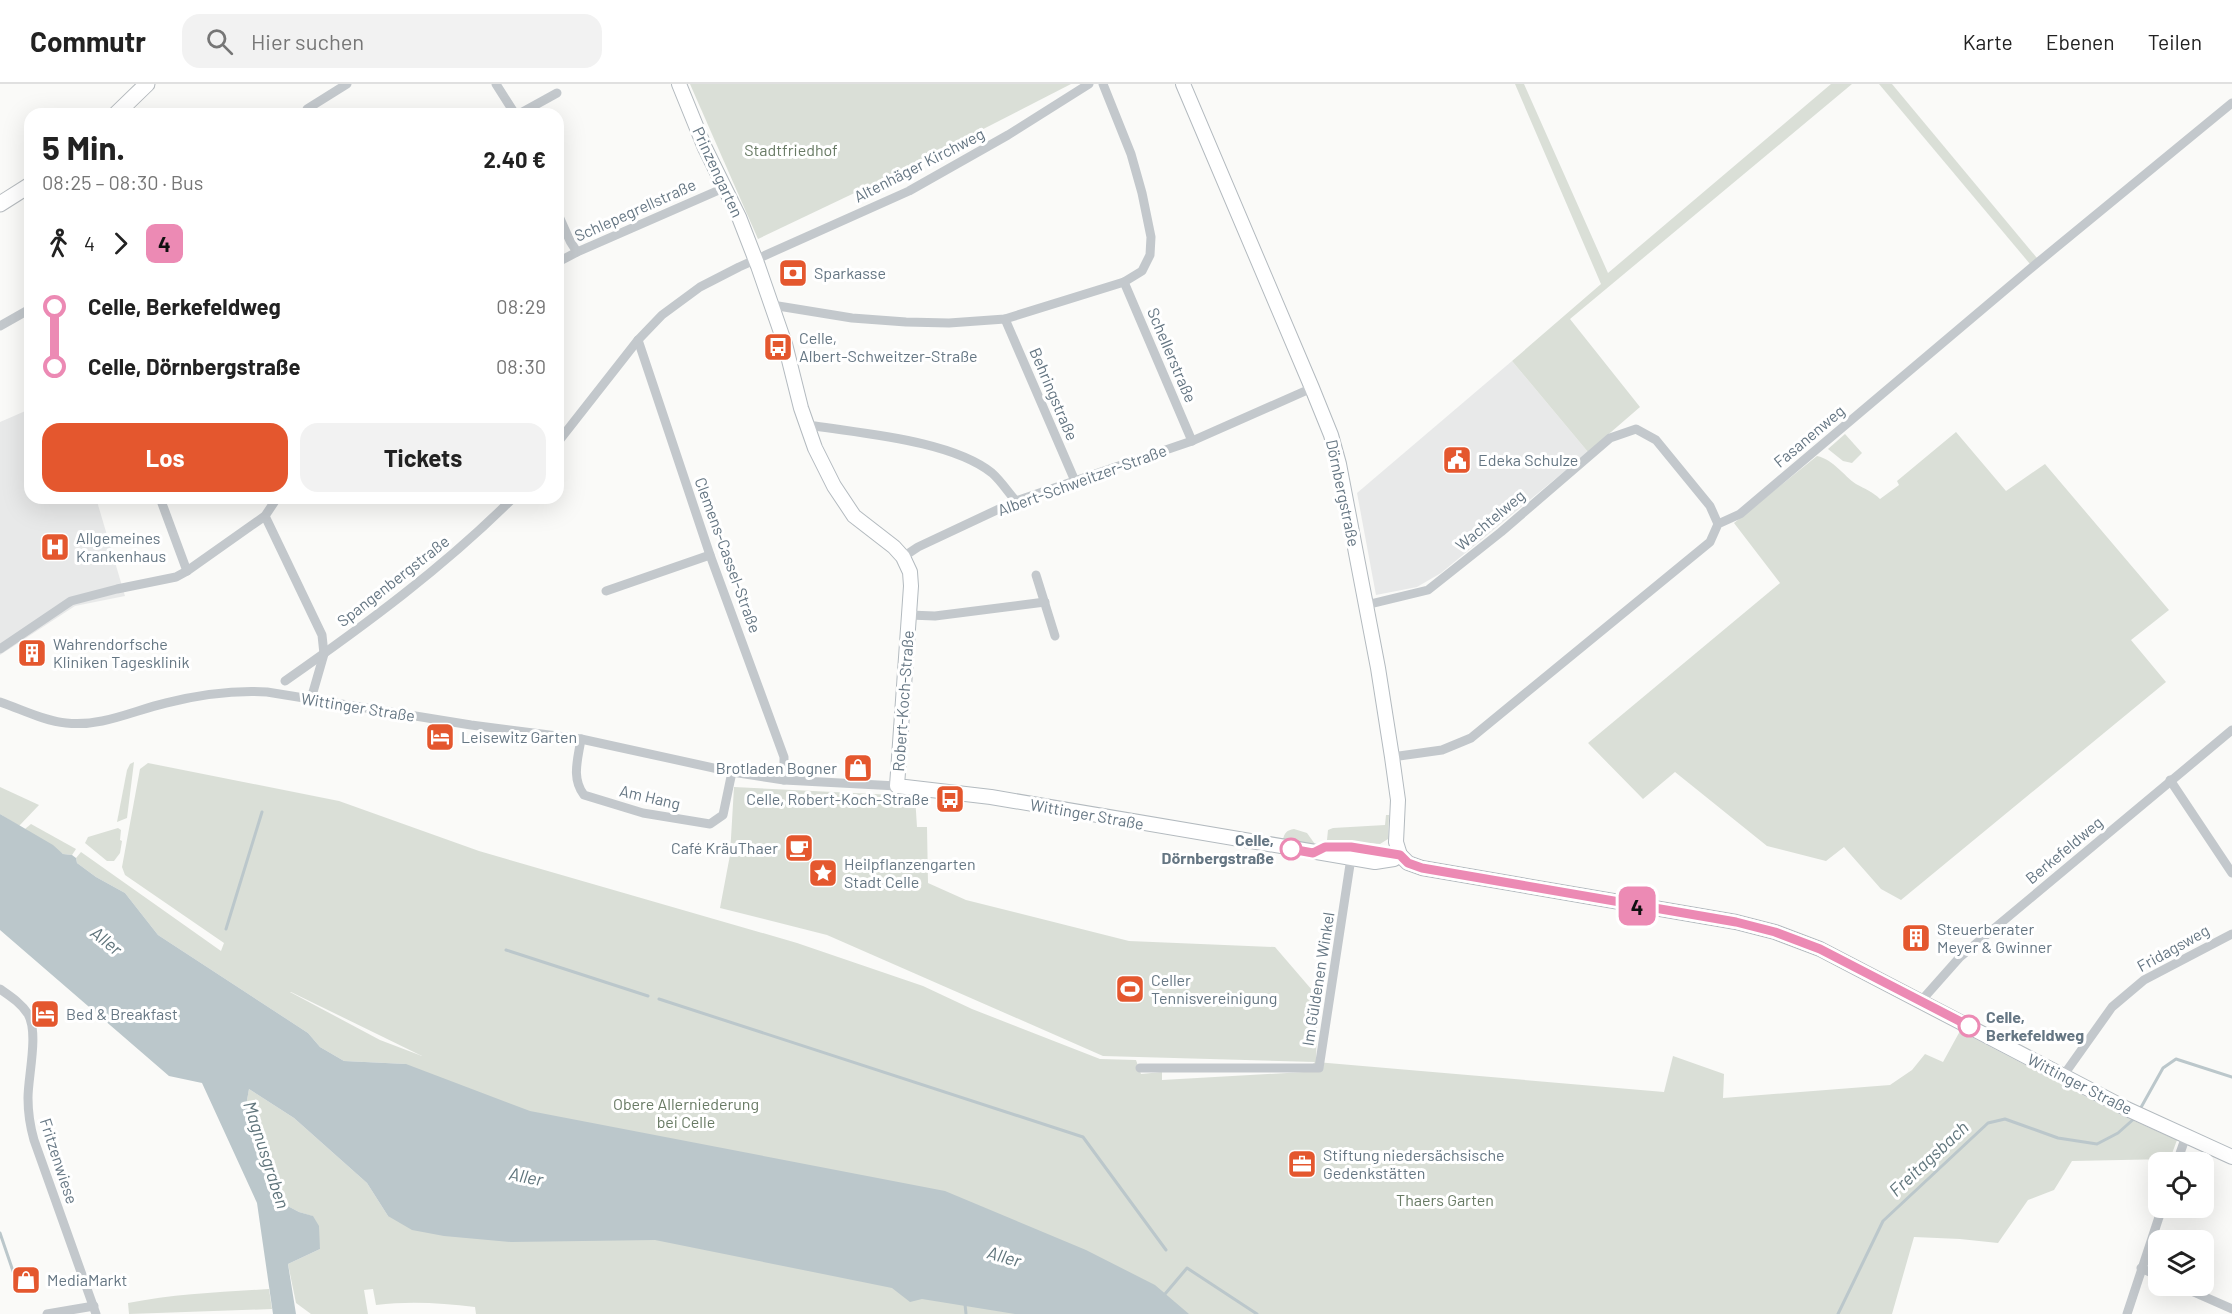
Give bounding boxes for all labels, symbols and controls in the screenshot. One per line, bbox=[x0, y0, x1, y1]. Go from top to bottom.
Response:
search box bbox=[182, 14, 602, 68]
text: Commutr bbox=[30, 24, 146, 58]
icon: search bbox=[203, 25, 236, 58]
text: Hier suchen bbox=[251, 28, 364, 54]
text: Karte bbox=[1963, 29, 2013, 54]
text: Ebenen bbox=[2046, 29, 2115, 54]
text: Teilen bbox=[2148, 29, 2202, 54]
street label: Prinzengarten bbox=[689, 123, 748, 220]
street label: Altenhäger Kirchweg bbox=[850, 123, 987, 206]
text: 5 Min. bbox=[42, 127, 125, 167]
park label: Stadtfriedhof bbox=[744, 140, 838, 159]
text: 2.40 € bbox=[484, 146, 546, 172]
text: 08:25 – 08:30 · Bus bbox=[42, 170, 203, 194]
street label: Schlepegrellstraße bbox=[571, 174, 698, 245]
icon: walk bbox=[42, 227, 75, 260]
icon: forward bbox=[104, 227, 137, 260]
text: 4 bbox=[84, 231, 95, 255]
text: 4 bbox=[158, 231, 171, 256]
bank icon: Sparkasse bbox=[777, 257, 809, 289]
place label: Sparkasse bbox=[814, 263, 886, 282]
text: Celle, Berkefeldweg bbox=[88, 293, 281, 319]
text: 08:29 bbox=[496, 294, 546, 318]
street label: Schellerstraße bbox=[1144, 304, 1201, 405]
place label: Celle, Albert-Schweitzer-Straße bbox=[799, 328, 978, 365]
bus stop icon: Celle, Albert-Schweitzer-Straße bbox=[762, 331, 794, 363]
street label: Behringstraße bbox=[1026, 344, 1083, 443]
text: Celle, Dörnbergstraße bbox=[88, 353, 300, 379]
text: 08:30 bbox=[496, 354, 546, 378]
street label: Fasanenweg bbox=[1769, 401, 1848, 471]
button: Los bbox=[42, 423, 288, 492]
button: Tickets bbox=[300, 423, 546, 492]
street label: Dörnbergstraße bbox=[1323, 438, 1364, 548]
street label: Albert-Schweitzer-Straße bbox=[995, 440, 1169, 519]
public building icon: Edeka Schulze bbox=[1441, 444, 1473, 476]
place label: Edeka Schulze bbox=[1478, 450, 1578, 469]
street label: Clemens-Cassel-Straße bbox=[691, 474, 765, 635]
street label: Wachtelweg bbox=[1451, 485, 1528, 554]
place label: Allgemeines Krankenhaus bbox=[76, 528, 166, 565]
hospital icon: Allgemeines Krankenhaus bbox=[39, 531, 71, 563]
street label: Spangenbergstraße bbox=[333, 531, 452, 630]
street label: Robert-Koch-Straße bbox=[888, 630, 917, 772]
place label: Wahrendorfsche Kliniken Tagesklinik bbox=[53, 634, 189, 671]
building icon: Wahrendorfsche Kliniken Tagesklinik bbox=[16, 637, 48, 669]
street label: Wittinger Straße bbox=[300, 688, 416, 725]
hotel icon: Leisewitz Garten bbox=[424, 721, 456, 753]
place label: Leisewitz Garten bbox=[461, 727, 577, 746]
shop icon: Brotladen Bogner bbox=[842, 752, 874, 784]
place label: Brotladen Bogner bbox=[716, 758, 837, 777]
street label: Am Hang bbox=[618, 780, 682, 813]
bus stop icon: Celle, Robert-Koch-Straße bbox=[934, 783, 966, 815]
place label: Celle, Robert-Koch-Straße bbox=[746, 789, 929, 808]
street label: Wittinger Straße bbox=[1029, 794, 1145, 833]
street label: Berkefeldweg bbox=[2021, 812, 2106, 887]
place label: Celle, Dörnbergstraße bbox=[1162, 830, 1274, 867]
cafe icon: Café KräuThaer bbox=[783, 832, 815, 864]
place label: Café KräuThaer bbox=[671, 838, 778, 857]
marker: Celle, Dörnbergstraße bbox=[1280, 838, 1302, 860]
place label: Heilpflanzengarten Stadt Celle bbox=[844, 854, 976, 891]
place icon: Heilpflanzengarten Stadt Celle bbox=[807, 857, 839, 889]
line badge: 4 bbox=[1618, 886, 1656, 926]
text: 4 bbox=[1631, 894, 1643, 919]
street label: Im Güldenen Winkel bbox=[1298, 911, 1337, 1047]
place label: Steuerberater Meyer & Gwinner bbox=[1937, 919, 2052, 956]
street label: Fridagsweg bbox=[2133, 920, 2212, 975]
water label: Aller bbox=[86, 921, 127, 960]
building icon: Steuerberater Meyer & Gwinner bbox=[1900, 922, 1932, 954]
place label: Celler Tennisvereinigung bbox=[1151, 970, 1277, 1007]
sports icon: Celler Tennisvereinigung bbox=[1114, 973, 1146, 1005]
hotel icon: Bed & Breakfast bbox=[29, 998, 61, 1030]
place label: Bed & Breakfast bbox=[66, 1004, 178, 1023]
place label: Celle, Berkefeldweg bbox=[1986, 1007, 2084, 1044]
marker: Celle, Berkefeldweg bbox=[1958, 1015, 1980, 1037]
street label: Wittinger Straße bbox=[2025, 1049, 2136, 1118]
park label: Obere Allerniederung bei Celle bbox=[613, 1094, 759, 1131]
water label: Magnusgraben bbox=[239, 1098, 295, 1211]
street label: Fritzenwiese bbox=[37, 1116, 82, 1206]
water label: Freitagsbach bbox=[1884, 1116, 1973, 1201]
place label: Stiftung niedersächsische Gedenkstätten bbox=[1323, 1145, 1505, 1182]
office icon: Stiftung niedersächsische Gedenkstätten bbox=[1286, 1148, 1318, 1180]
map controls bbox=[2148, 1152, 2214, 1296]
button: locate bbox=[2148, 1152, 2214, 1218]
water label: Aller bbox=[507, 1162, 546, 1190]
park label: Thaers Garten bbox=[1396, 1190, 1494, 1209]
button: layers bbox=[2148, 1230, 2214, 1296]
water label: Aller bbox=[985, 1241, 1024, 1272]
shop icon: MediaMarkt bbox=[10, 1264, 42, 1296]
place label: MediaMarkt bbox=[47, 1270, 127, 1289]

